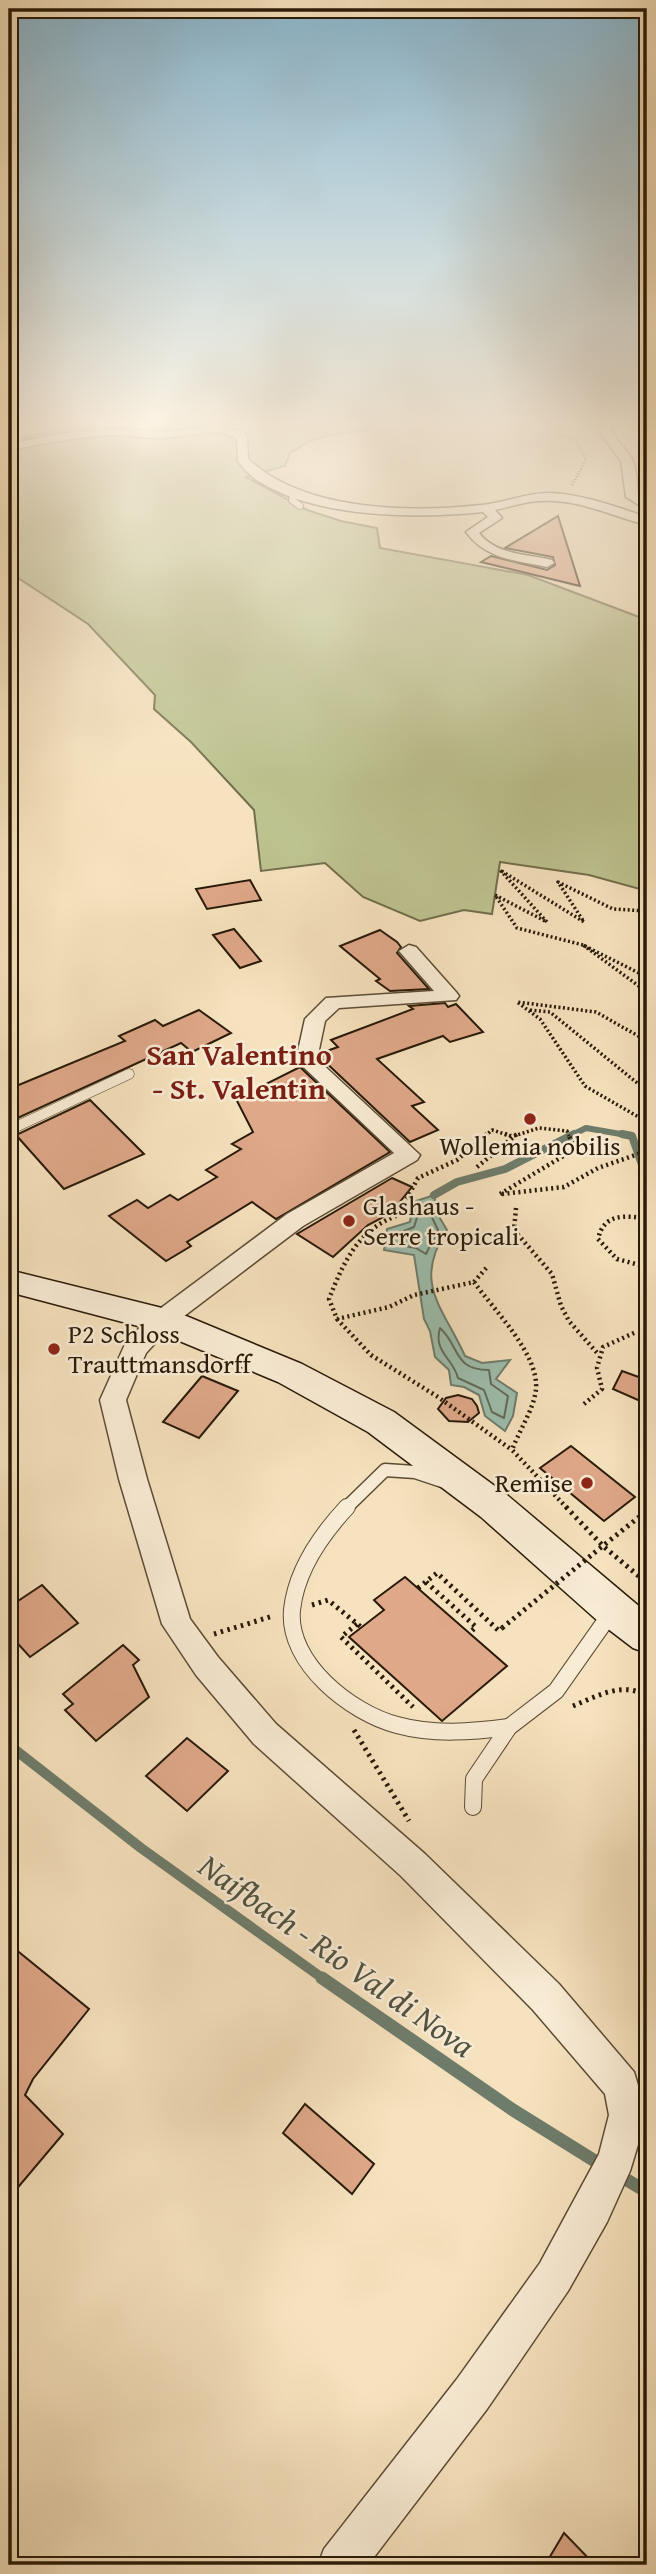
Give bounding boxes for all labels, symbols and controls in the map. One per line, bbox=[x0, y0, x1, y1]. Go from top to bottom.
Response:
district label: San Valentino - St. Valentin bbox=[146, 1032, 332, 1110]
marker: Wollemia nobilis bbox=[522, 1111, 538, 1127]
place label: Wollemia nobilis bbox=[439, 1126, 621, 1165]
place label: Glashaus - Serre tropicali bbox=[363, 1186, 519, 1255]
marker: Glashaus - Serre tropicali bbox=[341, 1213, 357, 1229]
place label: P2 Schloss Trauttmansdorff bbox=[68, 1314, 254, 1383]
marker: P2 Schloss Trauttmansdorff bbox=[46, 1341, 62, 1357]
place label: Remise bbox=[495, 1463, 573, 1502]
marker: Remise bbox=[579, 1475, 595, 1491]
water label: Naifbach - Rio Val di Nova bbox=[188, 1841, 485, 2068]

